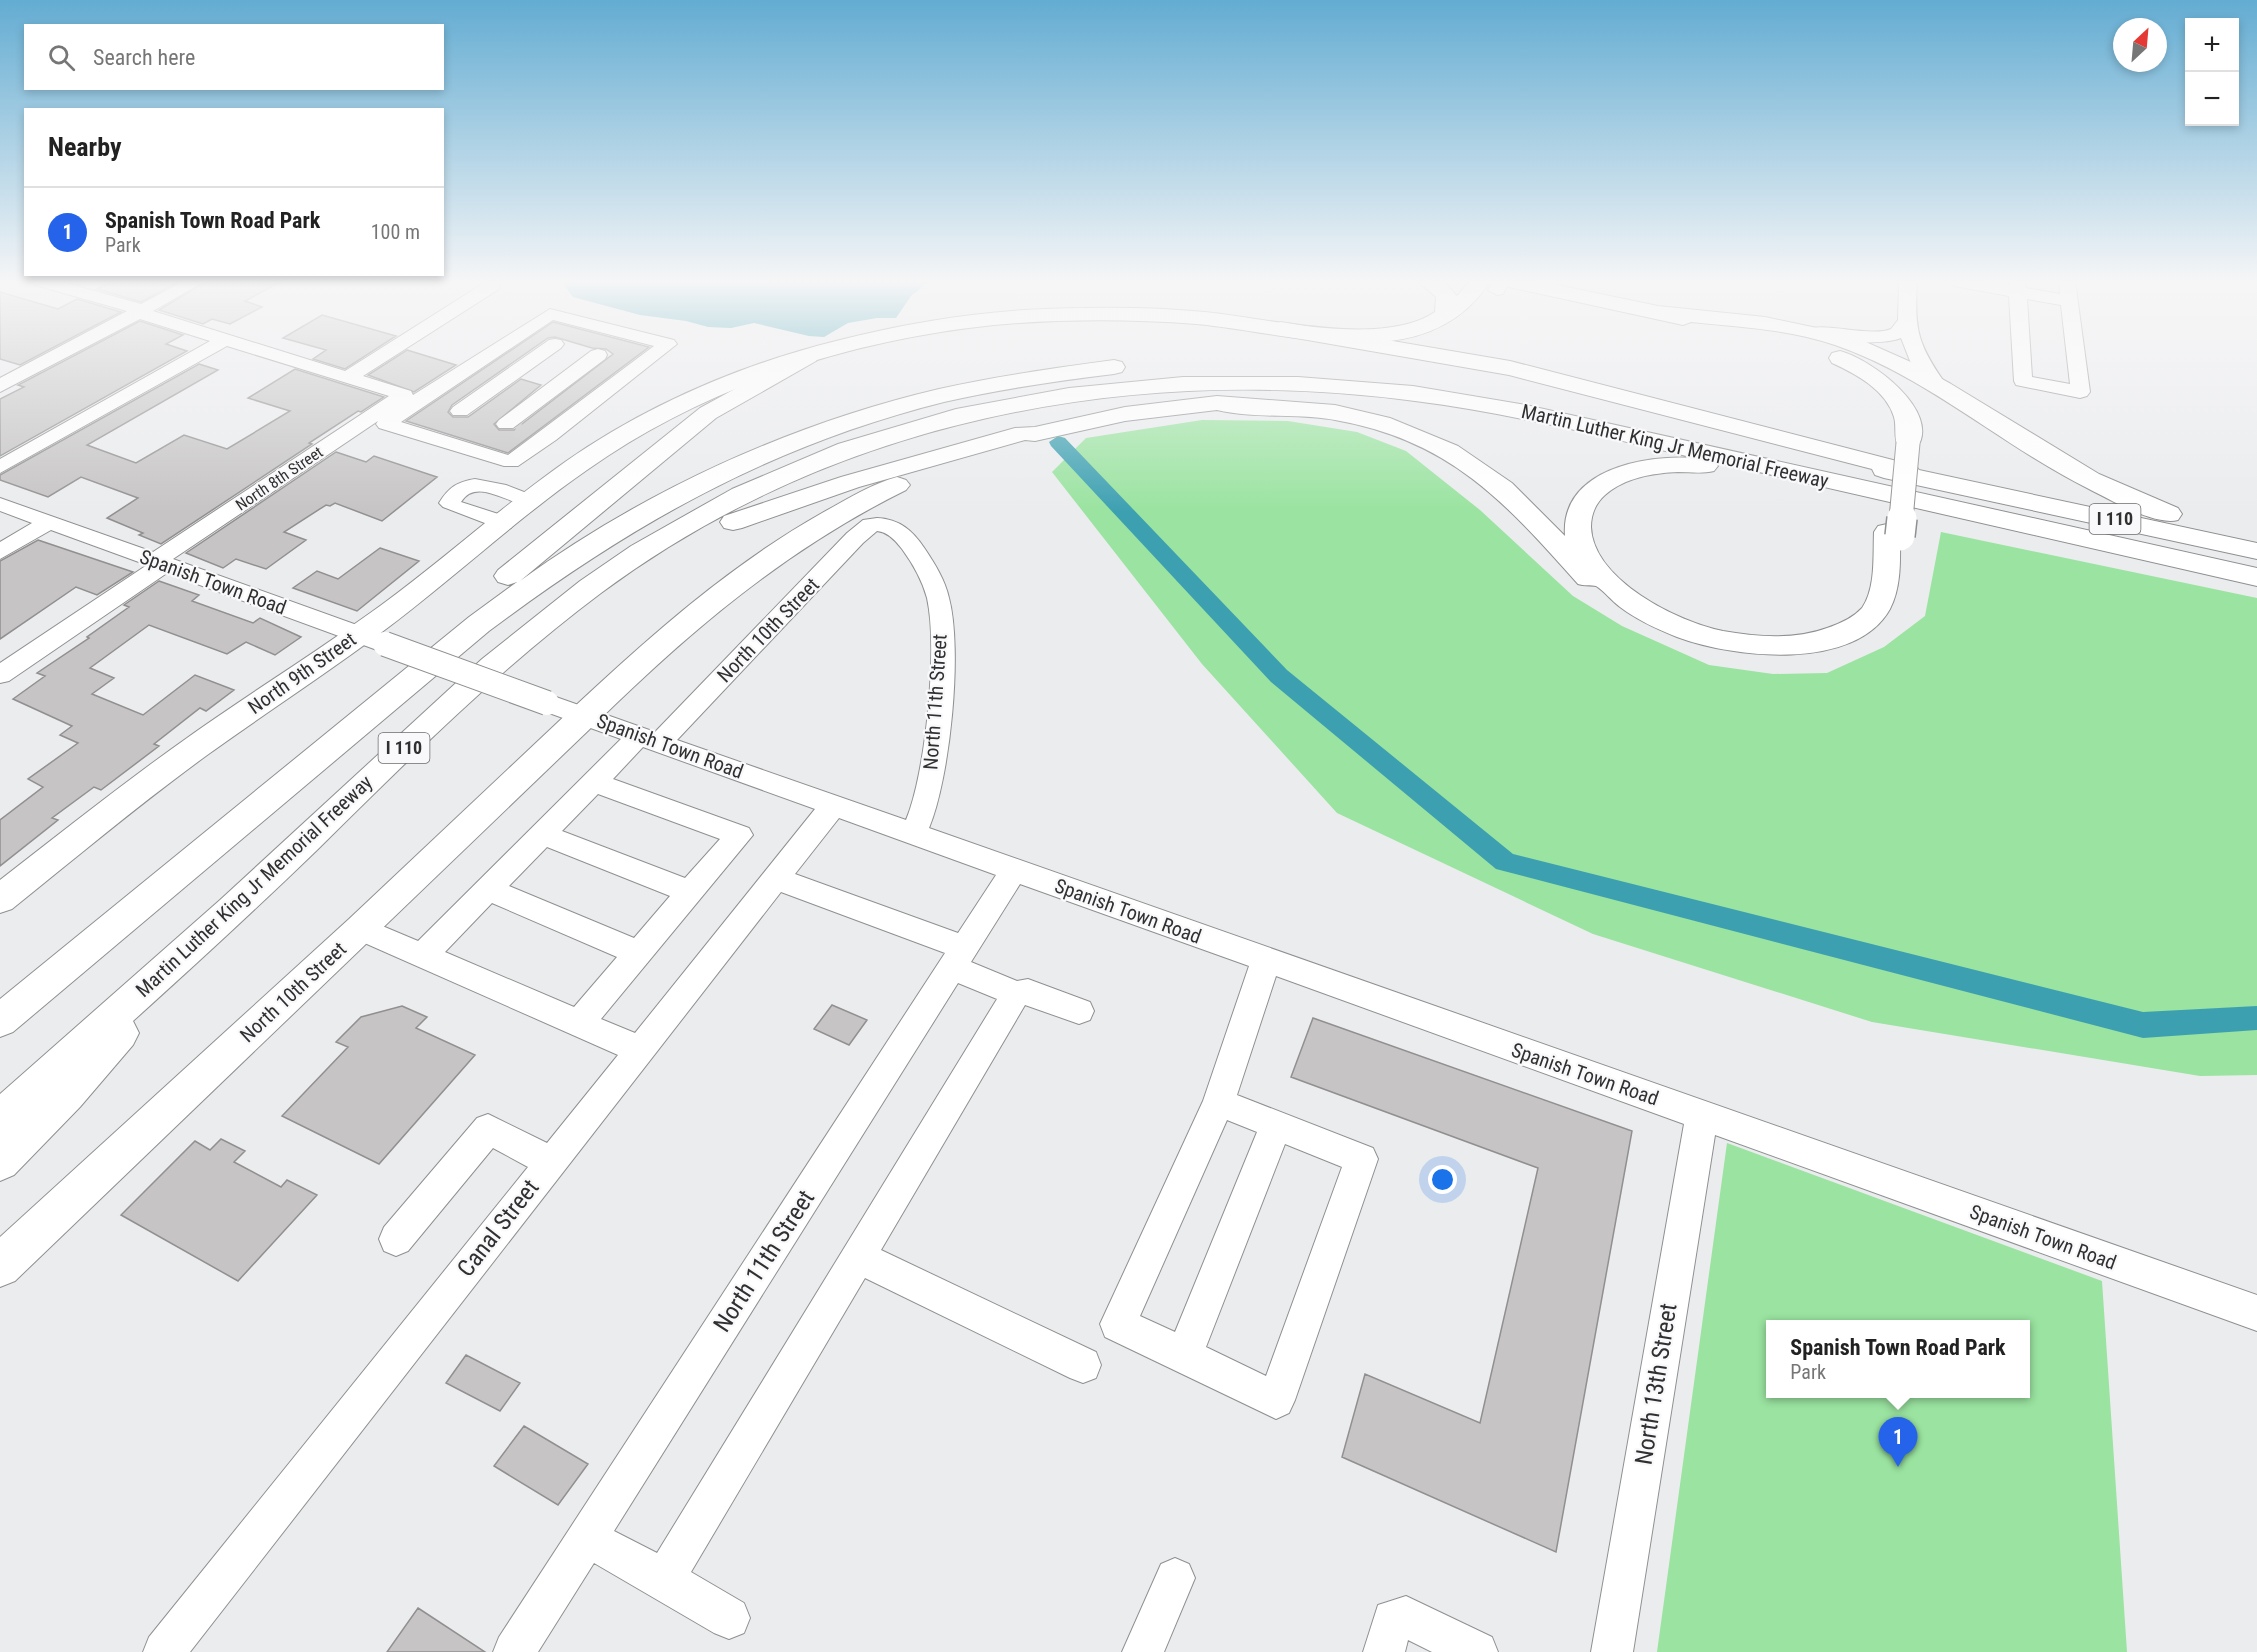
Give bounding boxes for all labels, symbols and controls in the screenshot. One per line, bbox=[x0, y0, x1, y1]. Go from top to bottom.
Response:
north arrow bbox=[2113, 18, 2167, 72]
map controls bbox=[2185, 18, 2239, 126]
button: + bbox=[2185, 18, 2239, 72]
search box bbox=[24, 24, 444, 90]
icon: search bbox=[45, 41, 78, 74]
text: Search here bbox=[93, 45, 195, 70]
button: − bbox=[2185, 72, 2239, 126]
text: Nearby bbox=[48, 132, 122, 162]
text: Spanish Town Road Park bbox=[105, 208, 320, 233]
text: 1 bbox=[62, 220, 73, 244]
text: 100 m bbox=[371, 220, 420, 244]
text: Park bbox=[105, 233, 141, 257]
street label: Martin Luther King Jr Memorial Freeway bbox=[1519, 399, 1831, 493]
street label: North 8th Street bbox=[232, 442, 327, 514]
road number: I 110 bbox=[2090, 504, 2140, 534]
street label: Spanish Town Road bbox=[137, 544, 289, 620]
street label: North 10th Street bbox=[712, 573, 824, 687]
street label: North 9th Street bbox=[243, 627, 361, 719]
street label: North 11th Street bbox=[918, 633, 952, 771]
street label: Spanish Town Road bbox=[594, 708, 746, 784]
road number: I 110 bbox=[378, 733, 430, 763]
street label: Martin Luther King Jr Memorial Freeway bbox=[131, 770, 377, 1002]
street label: Spanish Town Road bbox=[1052, 873, 1204, 949]
street label: North 10th Street bbox=[235, 937, 351, 1047]
street label: Spanish Town Road bbox=[1508, 1038, 1662, 1110]
your location bbox=[1428, 1165, 1457, 1194]
street label: Canal Street bbox=[451, 1174, 545, 1282]
street label: North 11th Street bbox=[708, 1185, 820, 1337]
street label: Spanish Town Road bbox=[1967, 1199, 2119, 1275]
street label: North 13th Street bbox=[1629, 1301, 1683, 1467]
popup bbox=[1766, 1320, 2030, 1398]
text: Spanish Town Road Park bbox=[1790, 1335, 2006, 1360]
text: Park bbox=[1790, 1360, 1826, 1384]
pin: 1 bbox=[1878, 1418, 1918, 1467]

